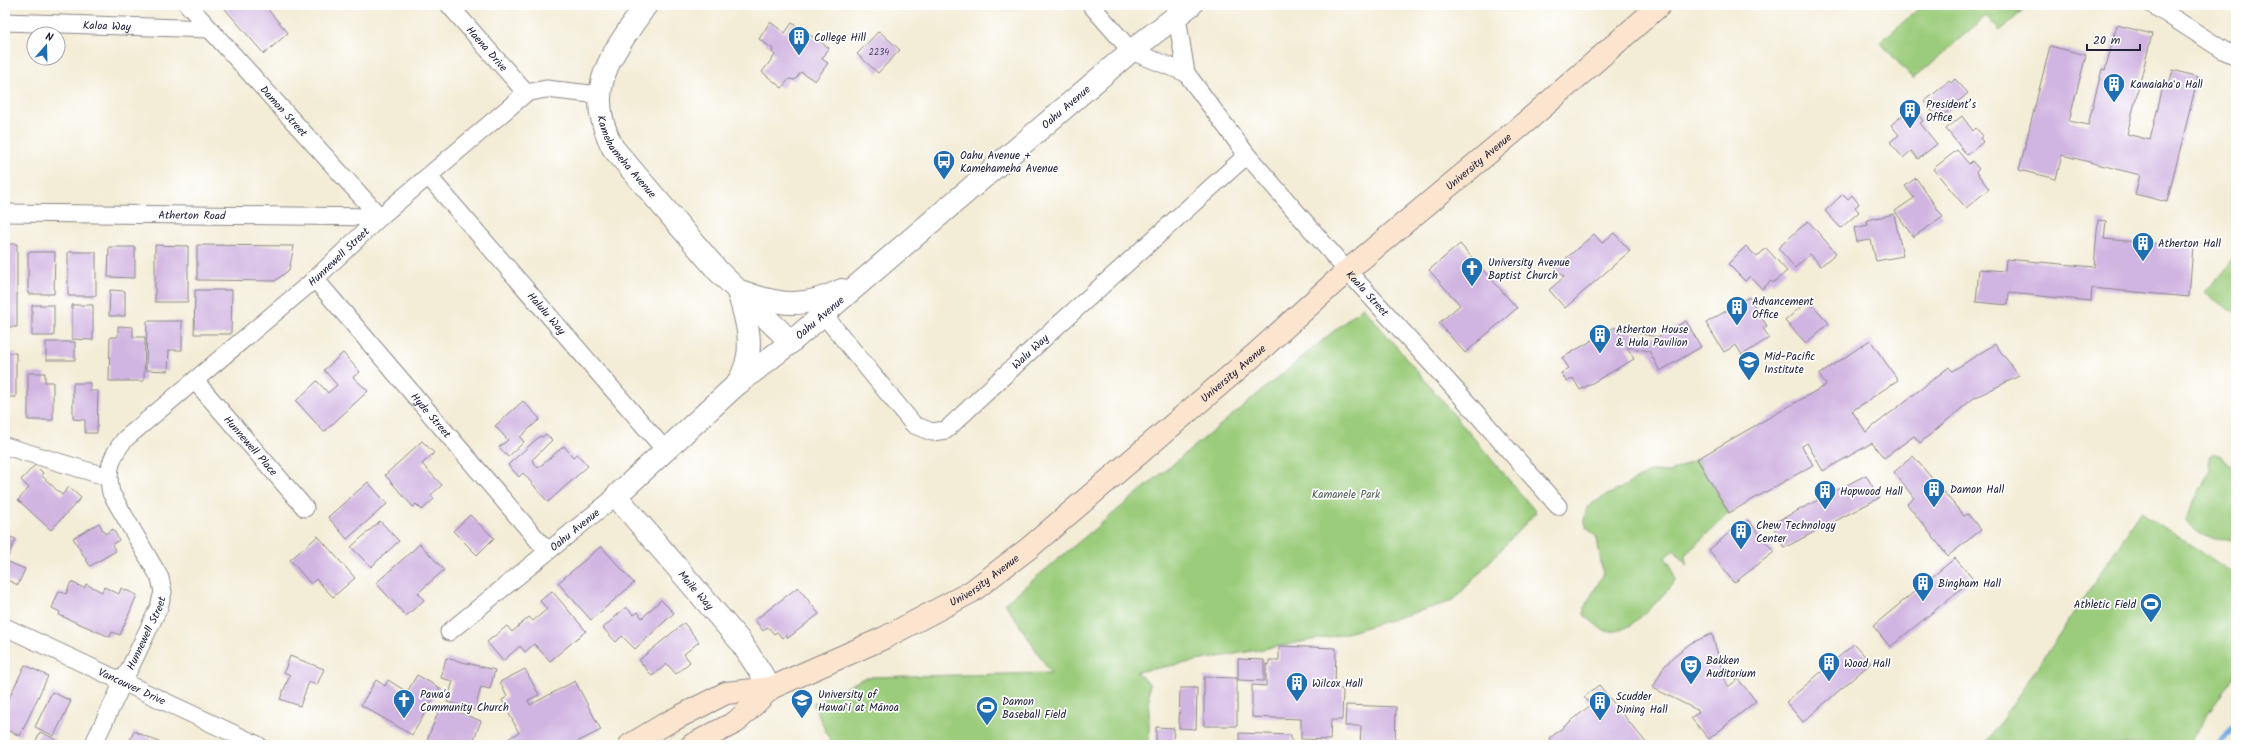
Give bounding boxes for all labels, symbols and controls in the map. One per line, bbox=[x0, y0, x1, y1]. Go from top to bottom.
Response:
street label: Kaloa Way bbox=[83, 17, 132, 36]
street label: Haena Drive bbox=[461, 22, 512, 76]
building icon: College Hill bbox=[786, 24, 812, 57]
north arrow bbox=[26, 26, 66, 66]
scale bar bbox=[2087, 26, 2140, 52]
text: N bbox=[43, 28, 55, 47]
place label: College Hill bbox=[814, 29, 866, 47]
text: 20 m bbox=[2093, 31, 2121, 50]
house number: 2234 bbox=[869, 45, 889, 60]
building icon: Kawaiahaʻo Hall bbox=[2101, 71, 2127, 104]
place label: Kawaiahaʻo Hall bbox=[2130, 76, 2203, 94]
street label: Oahu Avenue bbox=[1038, 81, 1095, 134]
street label: Damon Street bbox=[255, 82, 312, 142]
place label: President’s Office bbox=[1926, 96, 1977, 127]
building icon: President’s Office bbox=[1897, 97, 1923, 130]
street label: Kamehameha Avenue bbox=[591, 114, 660, 203]
street label: University Avenue bbox=[1442, 129, 1516, 195]
place label: Oahu Avenue + Kamehameha Avenue bbox=[960, 147, 1058, 178]
bus stop icon: Oahu Avenue + Kamehameha Avenue bbox=[931, 148, 957, 181]
street label: Atherton Road bbox=[158, 207, 226, 225]
street label: Hunnewell Street bbox=[304, 223, 375, 291]
building icon: Atherton Hall bbox=[2130, 230, 2156, 263]
place label: Atherton Hall bbox=[2158, 235, 2221, 253]
place label: University Avenue Baptist Church bbox=[1488, 254, 1570, 285]
church icon: University Avenue Baptist Church bbox=[1459, 255, 1485, 288]
street label: Kaala Street bbox=[1341, 267, 1393, 322]
street label: Halulu Way bbox=[522, 288, 570, 340]
street label: Oahu Avenue bbox=[792, 292, 849, 345]
place label: Advancement Office bbox=[1752, 293, 1814, 324]
building icon: Advancement Office bbox=[1724, 294, 1750, 327]
place label: Atherton House & Hula Pavilion bbox=[1616, 321, 1688, 352]
building icon: Atherton House & Hula Pavilion bbox=[1587, 322, 1613, 355]
street label: Walu Way bbox=[1008, 330, 1054, 374]
street label: University Avenue bbox=[1197, 340, 1271, 407]
place label: Mid-Pacific Institute bbox=[1764, 348, 1815, 379]
school or university icon: Mid-Pacific Institute bbox=[1736, 349, 1762, 382]
street label: Hyde Street bbox=[406, 389, 456, 443]
street label: Hunnewell Place bbox=[219, 412, 282, 481]
building icon: Damon Hall bbox=[1921, 476, 1947, 509]
building icon: Hopwood Hall bbox=[1812, 478, 1838, 511]
place label: Damon Hall bbox=[1950, 481, 2004, 499]
place label: Hopwood Hall bbox=[1840, 483, 1903, 501]
park label: Kamanele Park bbox=[1312, 486, 1381, 504]
street label: Oahu Avenue bbox=[546, 505, 604, 556]
place label: Chew Technology Center bbox=[1756, 517, 1837, 548]
building icon: Chew Technology Center bbox=[1728, 518, 1754, 551]
street label: University Avenue bbox=[947, 550, 1024, 612]
street label: Maile Way bbox=[673, 567, 718, 615]
building icon: Bingham Hall bbox=[1910, 570, 1936, 603]
place label: Bingham Hall bbox=[1938, 575, 2001, 593]
sports icon: Athletic Field bbox=[2138, 591, 2164, 624]
street label: Hunnewell Street bbox=[122, 594, 172, 673]
place label: Athletic Field bbox=[2074, 596, 2137, 614]
building icon: Wood Hall bbox=[1816, 650, 1842, 683]
place label: Bakken Auditorium bbox=[1706, 652, 1756, 683]
theatre icon: Bakken Auditorium bbox=[1678, 653, 1704, 686]
place label: Wood Hall bbox=[1844, 655, 1891, 673]
street label: Vancouver Drive bbox=[95, 664, 168, 711]
building icon: Wilcox Hall bbox=[1284, 670, 1310, 703]
place label: Wilcox Hall bbox=[1312, 675, 1363, 693]
place label: Pawa'a Community Church bbox=[420, 686, 509, 717]
place label: University of Hawaiʻi at Mānoa bbox=[818, 686, 899, 717]
church icon: Pawa'a Community Church bbox=[391, 687, 417, 720]
school or university icon: University of Hawaiʻi at Mānoa bbox=[789, 687, 815, 720]
place label: Scudder Dining Hall bbox=[1616, 688, 1668, 719]
building icon: Scudder Dining Hall bbox=[1587, 689, 1613, 722]
place label: Damon Baseball Field bbox=[1002, 693, 1067, 724]
sports icon: Damon Baseball Field bbox=[974, 694, 1000, 727]

